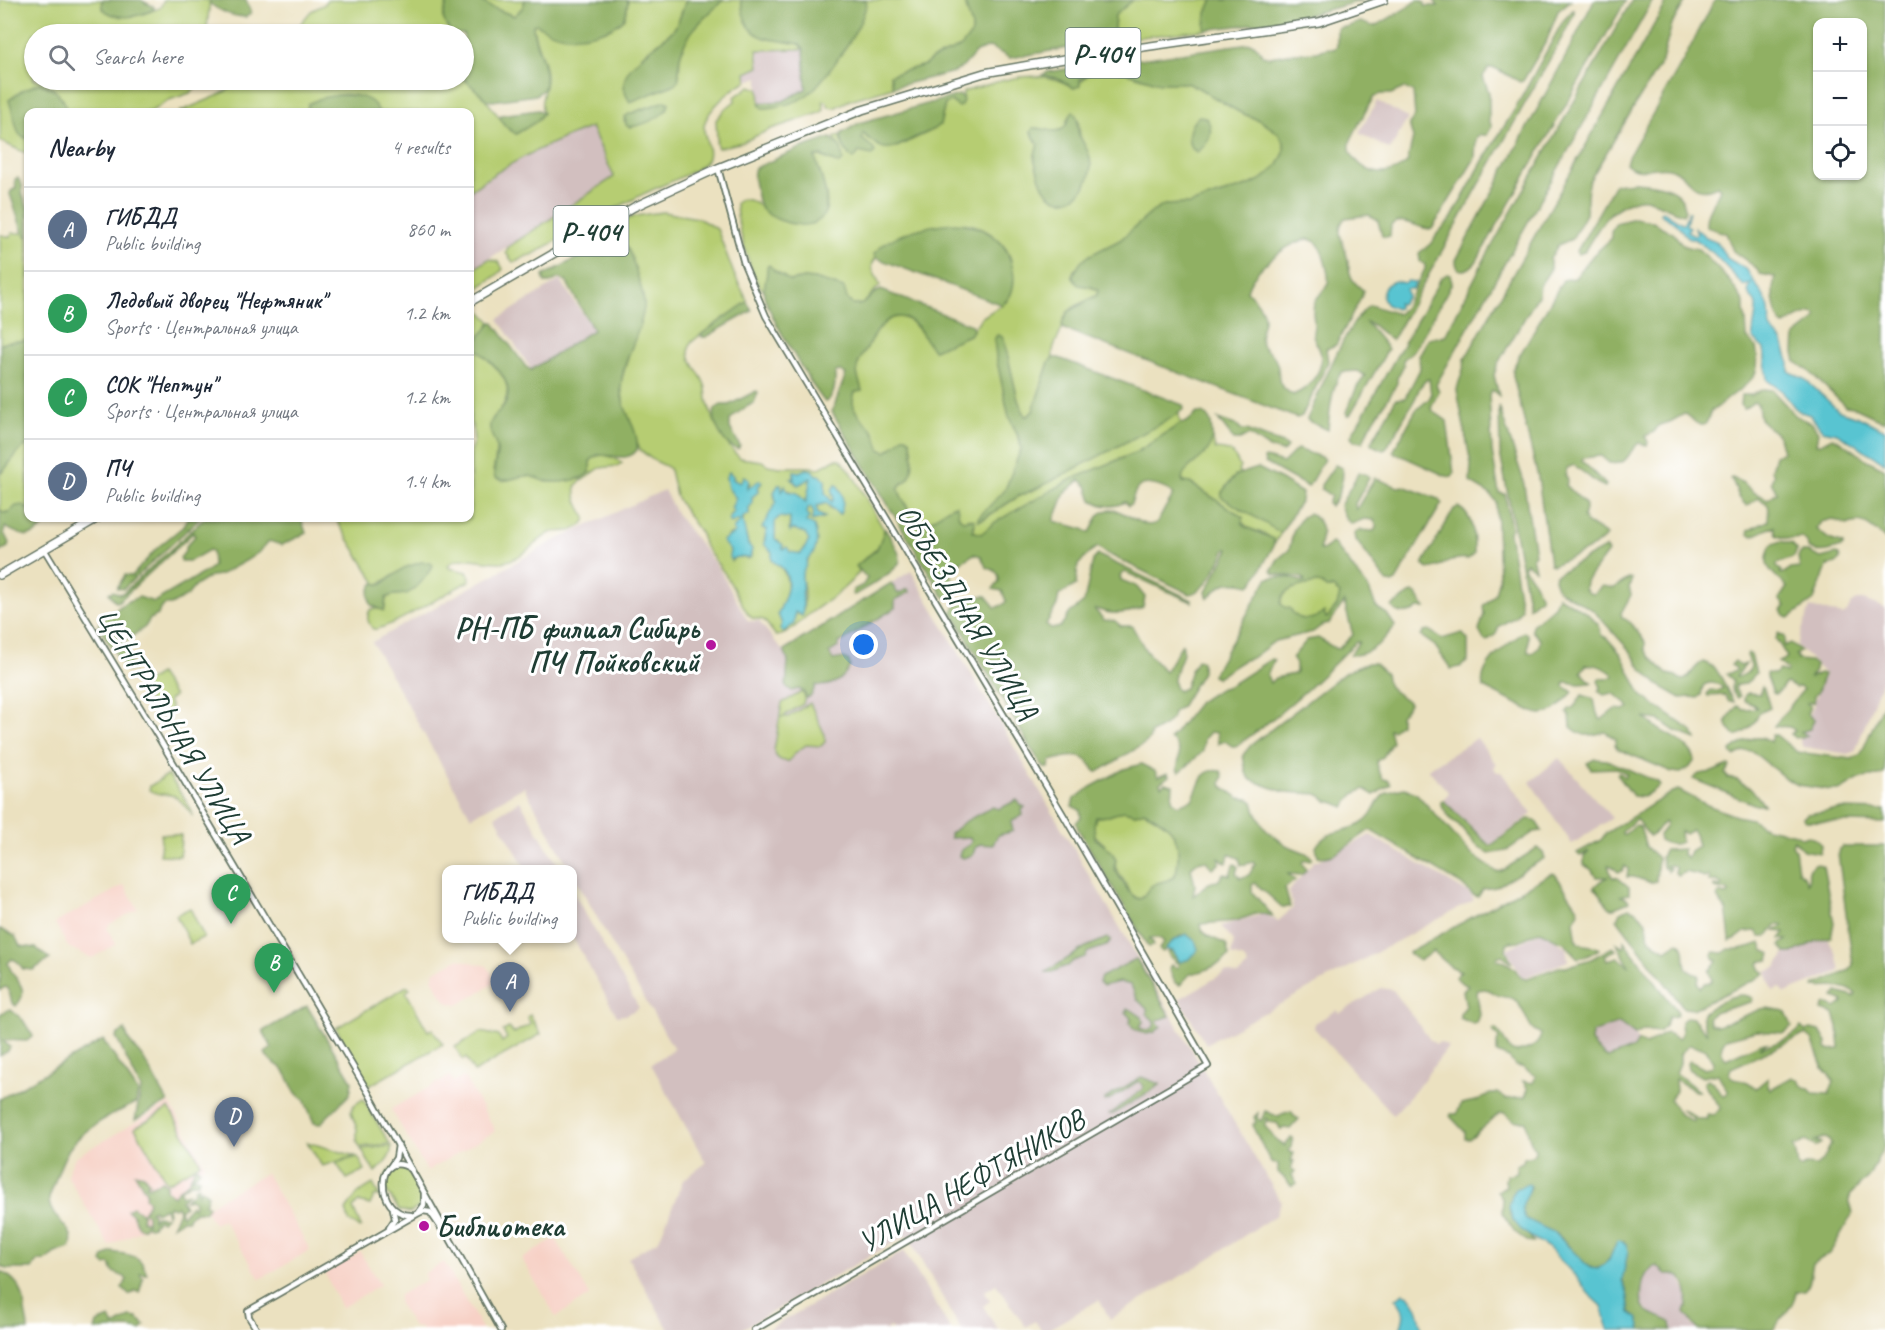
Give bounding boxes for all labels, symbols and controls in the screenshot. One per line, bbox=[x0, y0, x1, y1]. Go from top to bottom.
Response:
map controls bbox=[1813, 18, 1867, 180]
button: + bbox=[1813, 18, 1867, 72]
search box bbox=[24, 24, 474, 90]
road number: Р-404 bbox=[1066, 28, 1140, 78]
icon: search bbox=[45, 41, 78, 74]
text: Search here bbox=[93, 43, 183, 71]
button: − bbox=[1813, 72, 1867, 126]
button: locate bbox=[1813, 126, 1867, 180]
text: Nearby bbox=[48, 131, 113, 164]
text: 4 results bbox=[391, 135, 450, 160]
text: ГИБДД bbox=[105, 203, 176, 231]
road number: Р-404 bbox=[554, 206, 628, 256]
text: A bbox=[62, 217, 73, 242]
text: 860 m bbox=[407, 217, 450, 242]
text: Public building bbox=[105, 231, 200, 256]
text: Ледовый дворец "Нефтяник" bbox=[105, 287, 326, 315]
text: B bbox=[62, 301, 73, 326]
text: 1.2 km bbox=[404, 301, 450, 326]
text: Sports · Центральная улица bbox=[105, 315, 297, 340]
text: СОК "Нептун" bbox=[105, 371, 217, 399]
text: C bbox=[63, 385, 72, 410]
text: 1.2 km bbox=[404, 385, 450, 410]
text: Sports · Центральная улица bbox=[105, 399, 297, 424]
text: ПЧ bbox=[105, 455, 131, 483]
text: D bbox=[62, 469, 73, 494]
text: 1.4 km bbox=[404, 469, 450, 494]
text: Public building bbox=[105, 483, 200, 508]
street label: ОБЪЕЗДНАЯ УЛИЦА bbox=[889, 498, 1047, 727]
street label: ЦЕНТРАЛЬНАЯ УЛИЦА bbox=[88, 600, 261, 852]
place label: РН-ПБ филиал Сибирь ПЧ Пойковский bbox=[455, 609, 701, 681]
your location bbox=[849, 630, 878, 659]
marker: РН-ПБ филиал Сибирь ПЧ Пойковский bbox=[704, 638, 718, 652]
popup bbox=[442, 865, 577, 943]
pin: C bbox=[212, 874, 250, 924]
text: ГИБДД bbox=[462, 878, 533, 906]
text: Public building bbox=[462, 906, 557, 931]
pin: B bbox=[254, 944, 294, 993]
pin: A bbox=[490, 962, 530, 1012]
pin: D bbox=[214, 1098, 254, 1147]
street label: УЛИЦА НЕФТЯНИКОВ bbox=[851, 1099, 1094, 1261]
place label: Библиотека bbox=[436, 1207, 566, 1245]
marker: Библиотека bbox=[417, 1219, 431, 1233]

